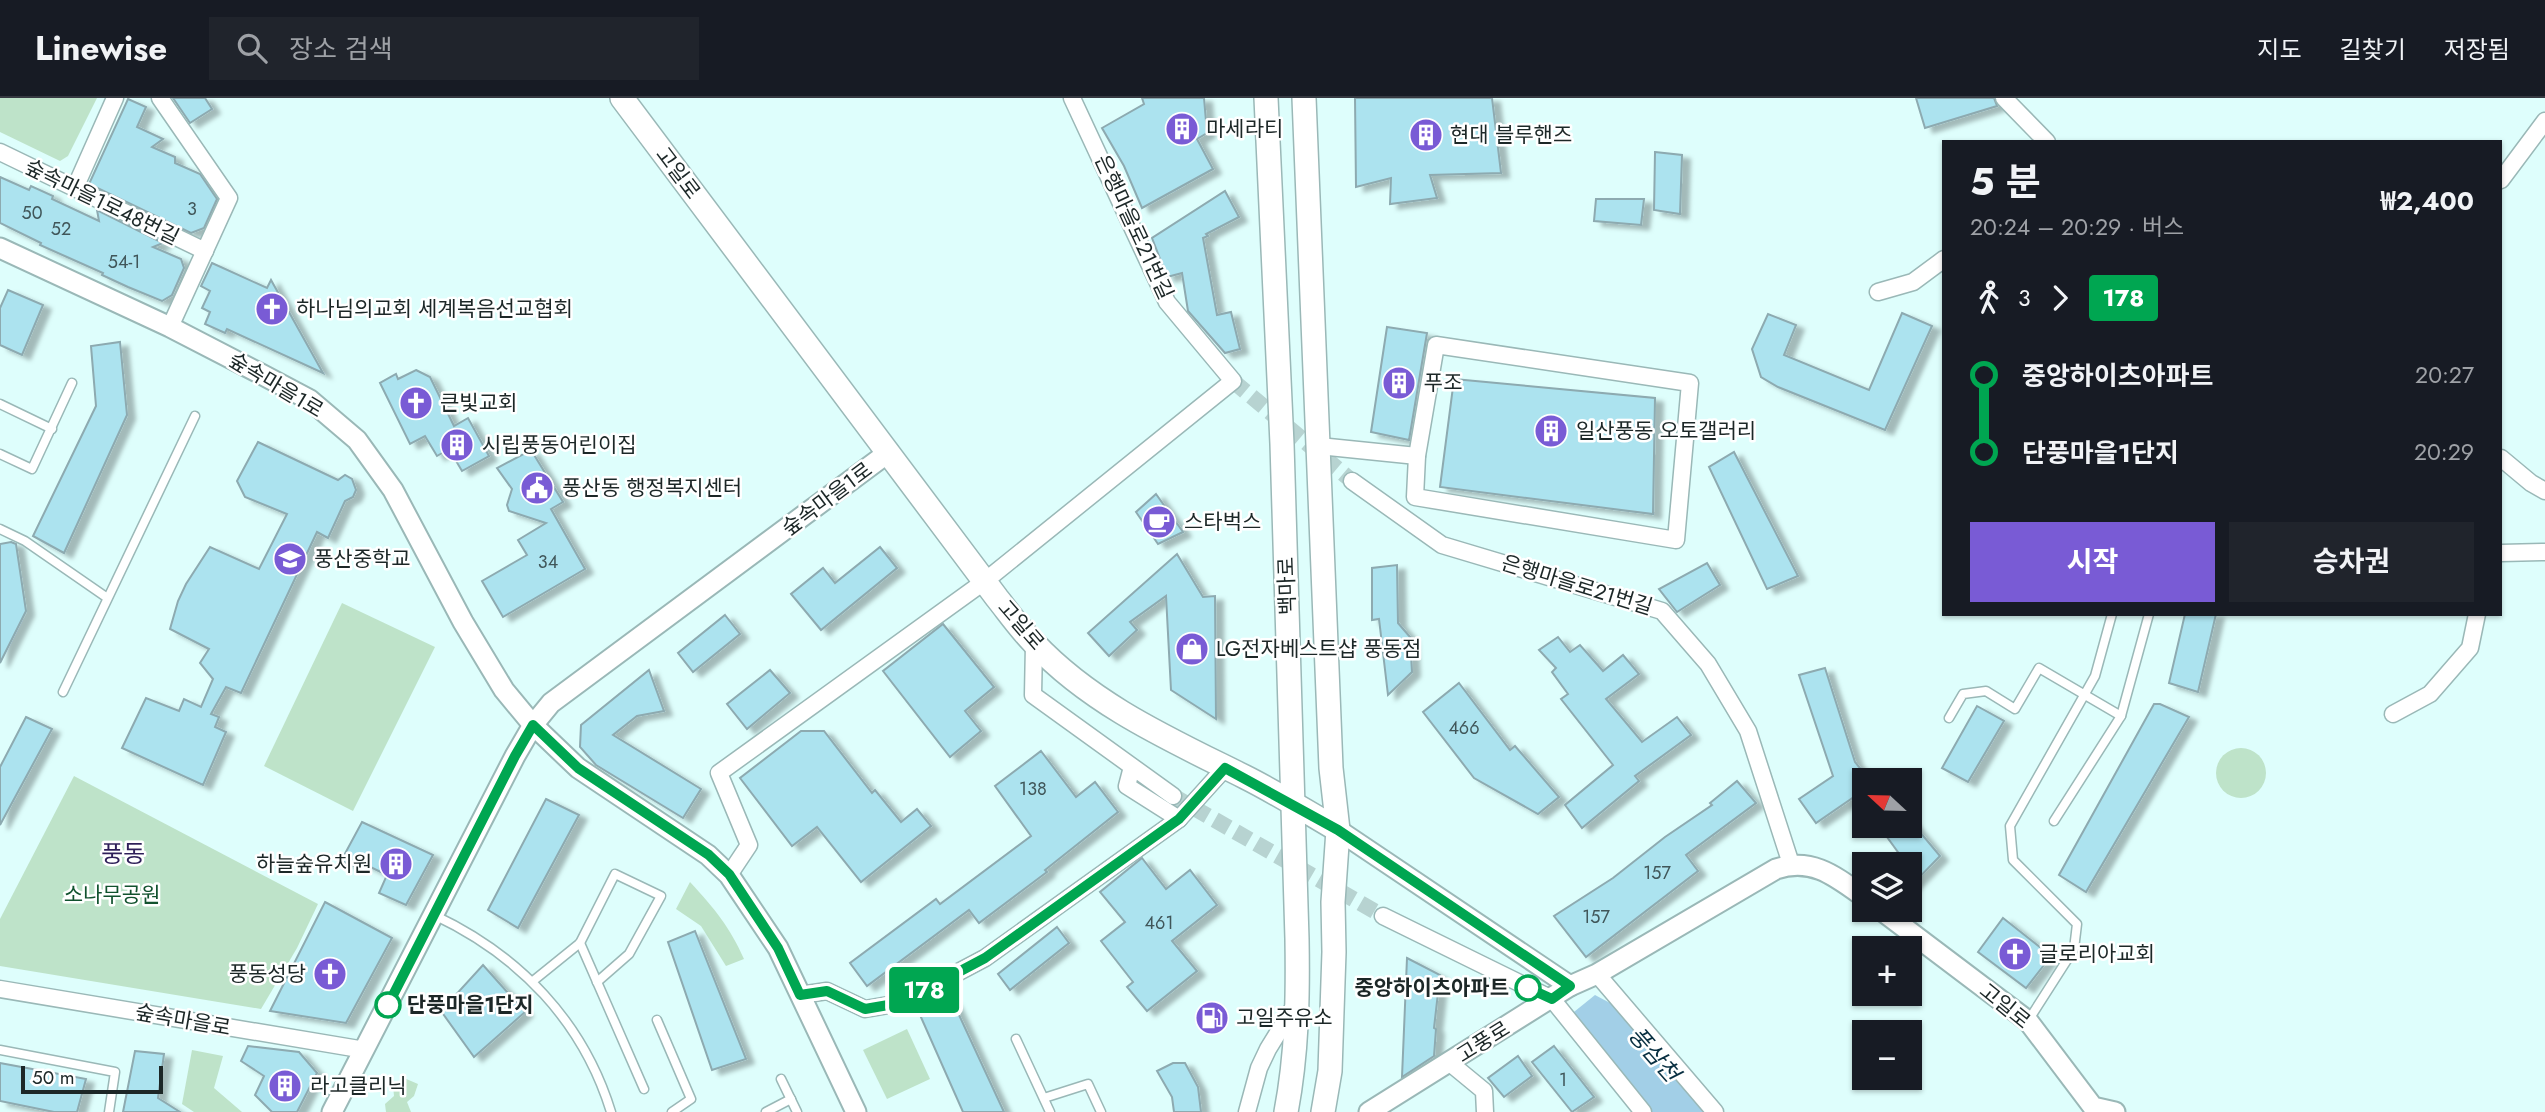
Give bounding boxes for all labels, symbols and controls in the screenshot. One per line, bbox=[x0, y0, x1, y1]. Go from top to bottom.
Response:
search box bbox=[209, 17, 699, 80]
text: Linewise bbox=[35, 25, 167, 72]
icon: search bbox=[233, 29, 271, 67]
text: 장소 검색 bbox=[289, 30, 393, 68]
text: 지도 bbox=[2257, 32, 2302, 67]
text: 길찾기 bbox=[2340, 32, 2406, 67]
text: 저장됨 bbox=[2444, 32, 2510, 67]
building icon: 마세라티 bbox=[1163, 110, 1201, 148]
place label: 마세라티 bbox=[1206, 114, 1283, 144]
building icon: 현대 블루핸즈 bbox=[1407, 116, 1445, 154]
place label: 현대 블루핸즈 bbox=[1450, 120, 1572, 150]
street label: 고일로 bbox=[649, 141, 707, 205]
street label: 은행마을로21번길 bbox=[1087, 150, 1181, 304]
street label: 숲속마을1로48번길 bbox=[20, 152, 184, 252]
text: 5 분 bbox=[1970, 154, 2041, 209]
text: ₩2,400 bbox=[2381, 182, 2474, 220]
house number: 3 bbox=[187, 196, 197, 222]
house number: 50 bbox=[22, 200, 43, 226]
text: 20:24 – 20:29 · 버스 bbox=[1970, 210, 2184, 244]
house number: 52 bbox=[51, 216, 71, 242]
house number: 54-1 bbox=[108, 249, 140, 275]
icon: walk bbox=[1970, 279, 2008, 317]
icon: forward bbox=[2041, 279, 2079, 317]
text: 178 bbox=[2103, 280, 2144, 315]
text: 3 bbox=[2018, 281, 2031, 315]
church icon: 하나님의교회 세계복음선교협회 bbox=[253, 290, 291, 328]
place label: 하나님의교회 세계복음선교협회 bbox=[296, 294, 573, 324]
street label: 숲속마을1로 bbox=[223, 345, 329, 425]
text: 중앙하이츠아파트 bbox=[2022, 357, 2213, 395]
text: 20:27 bbox=[2415, 358, 2474, 392]
building icon: 푸조 bbox=[1380, 364, 1418, 402]
place label: 푸조 bbox=[1424, 368, 1463, 398]
church icon: 큰빛교회 bbox=[397, 384, 435, 422]
place label: 큰빛교회 bbox=[440, 388, 517, 418]
building icon: 일산풍동 오토갤러리 bbox=[1532, 412, 1570, 450]
place label: 일산풍동 오토갤러리 bbox=[1576, 416, 1756, 446]
building icon: 시립풍동어린이집 bbox=[438, 426, 476, 464]
place label: 시립풍동어린이집 bbox=[482, 430, 637, 460]
text: 단풍마을1단지 bbox=[2022, 434, 2179, 472]
text: 20:29 bbox=[2414, 435, 2474, 469]
street label: 숲속마을1로 bbox=[776, 455, 878, 543]
public building icon: 풍산동 행정복지센터 bbox=[518, 469, 556, 507]
place label: 풍산동 행정복지센터 bbox=[562, 473, 742, 503]
cafe icon: 스타벅스 bbox=[1140, 503, 1178, 541]
place label: 스타벅스 bbox=[1184, 507, 1261, 537]
button: 시작 bbox=[1970, 522, 2215, 602]
button: 승차권 bbox=[2229, 522, 2474, 602]
school or university icon: 풍산중학교 bbox=[271, 540, 309, 578]
place label: 풍산중학교 bbox=[314, 544, 411, 574]
street label: 은행마을로21번길 bbox=[1498, 548, 1656, 622]
house number: 34 bbox=[538, 549, 558, 575]
street label: 백마로 bbox=[1271, 557, 1303, 615]
street label: 고일로 bbox=[991, 593, 1051, 657]
shop icon: LG전자베스트샵 풍동점 bbox=[1173, 630, 1211, 668]
place label: LG전자베스트샵 풍동점 bbox=[1216, 634, 1421, 664]
house number: 466 bbox=[1448, 715, 1480, 741]
north arrow bbox=[1852, 768, 1922, 838]
map controls bbox=[1852, 768, 1922, 1090]
house number: 138 bbox=[1019, 776, 1047, 802]
district label: 풍동 bbox=[101, 836, 145, 871]
building icon: 하늘숲유치원 bbox=[377, 845, 415, 883]
place label: 하늘숲유치원 bbox=[256, 849, 372, 879]
button: layers bbox=[1852, 852, 1922, 922]
house number: 157 bbox=[1643, 860, 1671, 886]
park label: 소나무공원 bbox=[64, 880, 160, 910]
house number: 157 bbox=[1582, 904, 1610, 930]
house number: 461 bbox=[1145, 910, 1173, 936]
church icon: 글로리아교회 bbox=[1996, 935, 2034, 973]
button: + bbox=[1852, 936, 1922, 1006]
place label: 글로리아교회 bbox=[2039, 939, 2155, 969]
church icon: 풍동성당 bbox=[311, 955, 349, 993]
place label: 풍동성당 bbox=[229, 959, 306, 989]
line badge: 178 bbox=[884, 967, 964, 1013]
text: 178 bbox=[903, 972, 945, 1007]
place label: 중앙하이츠아파트 bbox=[1354, 973, 1509, 1003]
marker: 중앙하이츠아파트 bbox=[1515, 975, 1541, 1001]
street label: 고일로 bbox=[1973, 976, 2037, 1036]
place label: 단풍마을1단지 bbox=[407, 990, 534, 1020]
marker: 단풍마을1단지 bbox=[375, 992, 401, 1018]
street label: 숲속마을로 bbox=[133, 997, 233, 1043]
fuel station icon: 고일주유소 bbox=[1193, 999, 1231, 1037]
place label: 고일주유소 bbox=[1236, 1003, 1333, 1033]
street label: 고풍로 bbox=[1450, 1014, 1516, 1070]
water label: 풍삼천 bbox=[1620, 1019, 1690, 1091]
button: − bbox=[1852, 1020, 1922, 1090]
scale bar bbox=[21, 1063, 163, 1095]
text: 50 m bbox=[32, 1064, 75, 1091]
building icon: 라고클리닉 bbox=[266, 1067, 304, 1105]
house number: 1 bbox=[1559, 1067, 1567, 1093]
place label: 라고클리닉 bbox=[310, 1071, 407, 1101]

